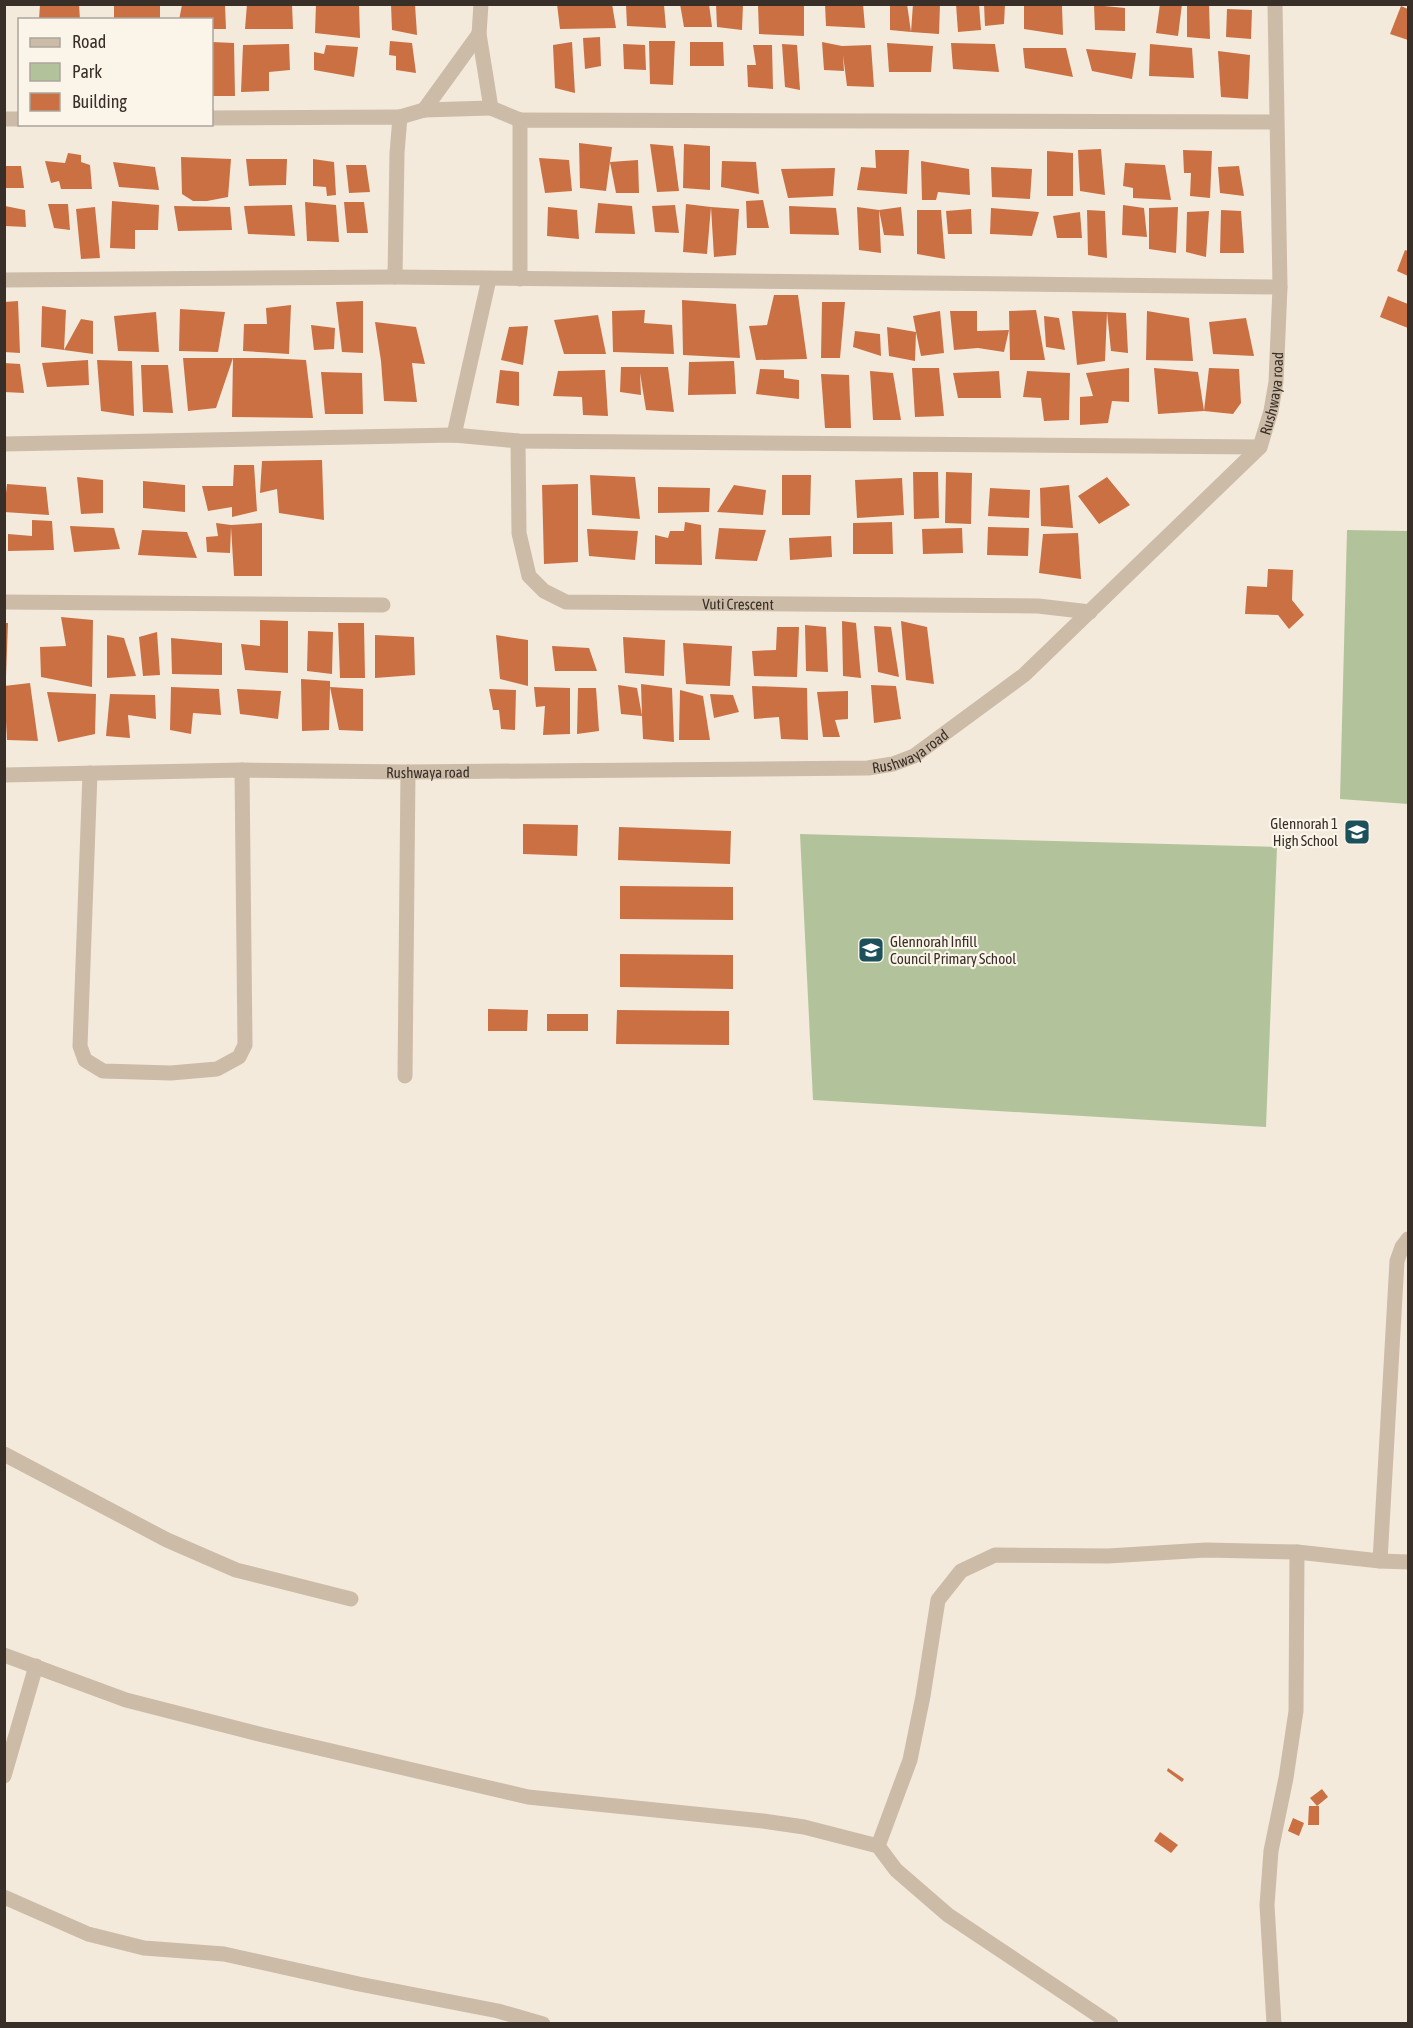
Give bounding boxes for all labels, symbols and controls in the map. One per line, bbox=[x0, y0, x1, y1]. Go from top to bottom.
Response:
legend bbox=[18, 18, 213, 126]
text: Road bbox=[72, 31, 106, 52]
text: Park bbox=[72, 61, 102, 82]
text: Building bbox=[72, 91, 127, 112]
street label: Rushwaya road bbox=[1256, 351, 1286, 437]
street label: Vuti Crescent bbox=[702, 595, 774, 612]
street label: Rushwaya road bbox=[871, 725, 951, 776]
street label: Rushwaya road bbox=[386, 763, 470, 781]
place label: Glennorah 1 High School bbox=[1270, 815, 1338, 849]
school or university icon: Glennorah 1 High School bbox=[1342, 817, 1372, 847]
place label: Glennorah Infill Council Primary School bbox=[890, 933, 1016, 967]
school or university icon: Glennorah Infill Council Primary School bbox=[856, 935, 886, 965]

